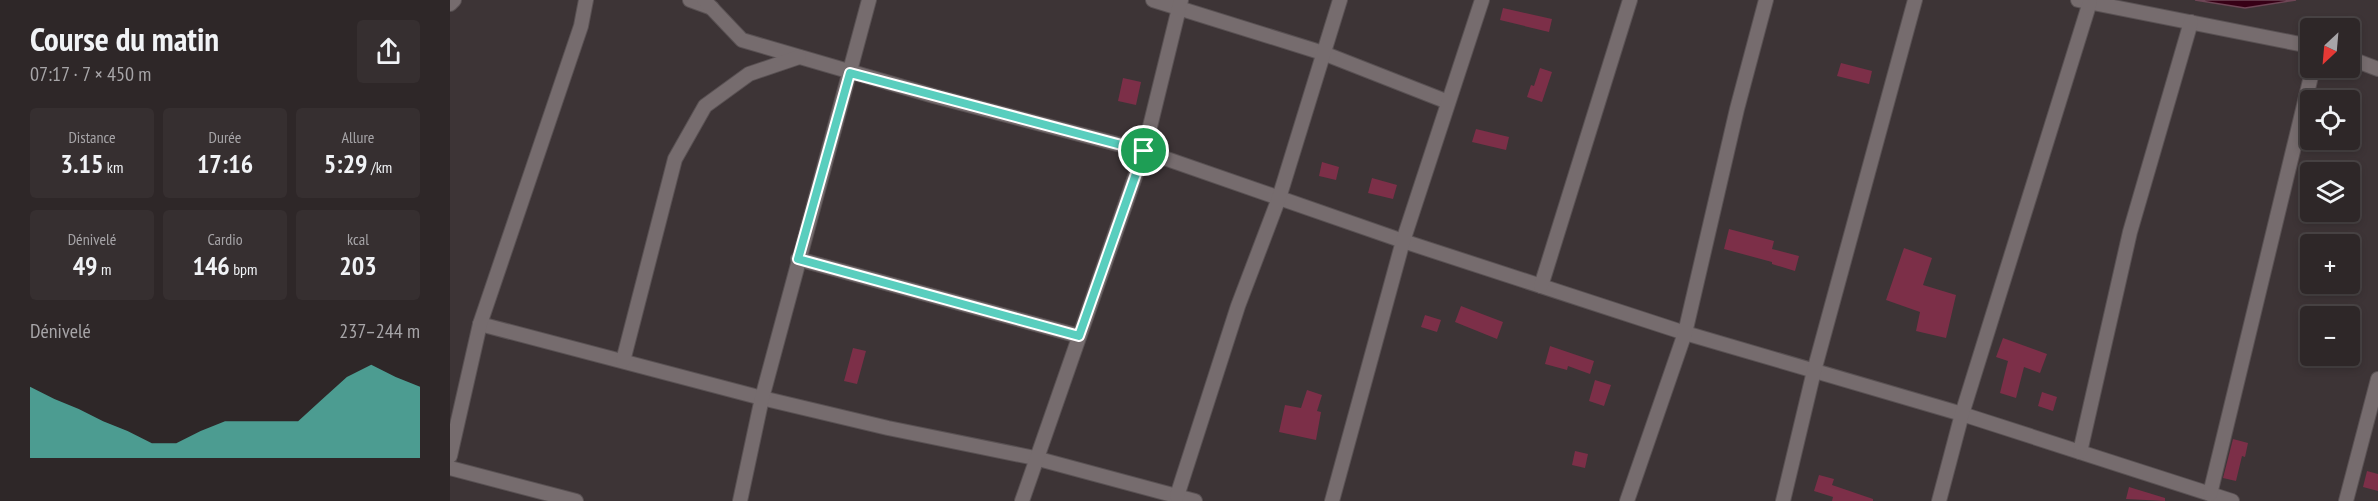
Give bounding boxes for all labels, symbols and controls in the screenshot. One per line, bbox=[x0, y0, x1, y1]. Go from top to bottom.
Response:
text: Course du matin bbox=[30, 17, 219, 60]
north arrow bbox=[2300, 18, 2360, 78]
map controls bbox=[2300, 18, 2360, 366]
button: share bbox=[357, 20, 420, 83]
text: 07:17 · 7 × 450 m bbox=[30, 61, 151, 87]
button: locate bbox=[2300, 90, 2360, 150]
pin bbox=[1118, 125, 1169, 176]
text: Distance bbox=[68, 127, 116, 147]
text: Durée bbox=[209, 127, 241, 147]
text: Allure bbox=[342, 127, 374, 147]
icon: arrive bbox=[1127, 134, 1160, 167]
text: 3.15 bbox=[61, 147, 103, 180]
text: 17:16 bbox=[197, 147, 253, 180]
text: 5:29 bbox=[324, 147, 368, 180]
text: km bbox=[103, 157, 123, 177]
text: /km bbox=[368, 157, 392, 177]
button: layers bbox=[2300, 162, 2360, 222]
text: Dénivelé bbox=[68, 229, 116, 249]
text: Cardio bbox=[207, 229, 243, 249]
text: kcal bbox=[347, 229, 369, 249]
button: + bbox=[2300, 234, 2360, 294]
text: 49 bbox=[73, 249, 98, 282]
text: 146 bbox=[192, 249, 230, 282]
text: 203 bbox=[339, 249, 377, 282]
text: m bbox=[98, 259, 111, 279]
text: bpm bbox=[230, 259, 258, 279]
button: − bbox=[2300, 306, 2360, 366]
text: Dénivelé bbox=[30, 318, 91, 344]
text: 237–244 m bbox=[339, 318, 420, 344]

